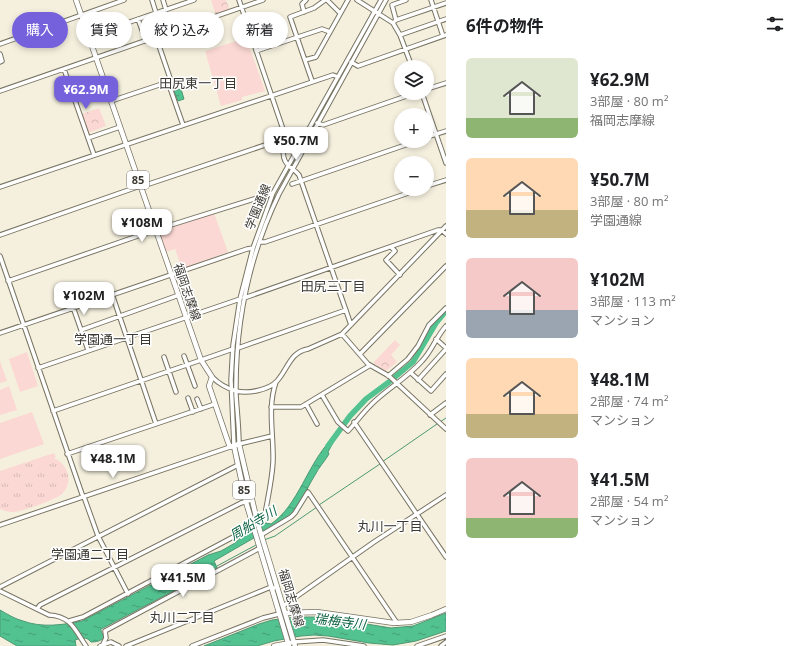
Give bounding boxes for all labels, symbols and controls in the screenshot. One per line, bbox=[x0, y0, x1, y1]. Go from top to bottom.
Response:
chip: 購入 bbox=[12, 12, 68, 48]
chip: 賃貸 bbox=[76, 12, 132, 48]
chip: 絞り込み bbox=[140, 12, 224, 48]
chip: 新着 bbox=[232, 12, 288, 48]
icon: filters bbox=[764, 13, 786, 35]
text: 6件の物件 bbox=[466, 14, 544, 37]
map controls bbox=[394, 60, 434, 196]
button: layers bbox=[394, 60, 434, 100]
text: ¥62.9M bbox=[590, 68, 650, 91]
district label: 田尻東一丁目 bbox=[159, 74, 237, 92]
icon: home bbox=[498, 74, 546, 122]
pin: ¥62.9M bbox=[53, 76, 119, 110]
text: ¥62.9M bbox=[63, 80, 109, 98]
text: 3部屋 · 80 m² bbox=[590, 92, 668, 110]
button: + bbox=[394, 108, 434, 148]
text: 福岡志摩線 bbox=[590, 111, 655, 129]
pin: ¥50.7M bbox=[263, 127, 329, 161]
text: ¥50.7M bbox=[273, 131, 319, 149]
button: − bbox=[394, 156, 434, 196]
text: ¥50.7M bbox=[590, 168, 650, 191]
road number: 85 bbox=[127, 171, 149, 189]
icon: home bbox=[498, 174, 546, 222]
street label: 学園通線 bbox=[241, 181, 274, 232]
text: 3部屋 · 80 m² bbox=[590, 192, 668, 210]
pin: ¥108M bbox=[114, 209, 170, 243]
text: 学園通線 bbox=[590, 211, 642, 229]
text: ¥108M bbox=[121, 213, 163, 231]
street label: 福岡志摩線 bbox=[170, 261, 205, 323]
text: ¥102M bbox=[590, 268, 645, 291]
icon: home bbox=[498, 274, 546, 322]
district label: 田尻三丁目 bbox=[300, 277, 366, 295]
pin: ¥102M bbox=[56, 282, 112, 316]
text: ¥102M bbox=[63, 286, 105, 304]
text: 3部屋 · 113 m² bbox=[590, 292, 676, 310]
text: マンション bbox=[590, 311, 655, 329]
district label: 学園通一丁目 bbox=[74, 330, 152, 348]
text: ¥48.1M bbox=[590, 368, 650, 391]
icon: home bbox=[498, 374, 546, 422]
text: 2部屋 · 74 m² bbox=[590, 392, 668, 410]
text: マンション bbox=[590, 411, 655, 429]
pin: ¥48.1M bbox=[80, 445, 146, 479]
text: ¥48.1M bbox=[90, 449, 136, 467]
text: ¥41.5M bbox=[590, 468, 650, 491]
icon: home bbox=[498, 474, 546, 522]
road number: 85 bbox=[233, 481, 255, 499]
text: 2部屋 · 54 m² bbox=[590, 492, 668, 510]
water label: 周船寺川 bbox=[226, 501, 282, 544]
text: マンション bbox=[590, 511, 655, 529]
district label: 丸川一丁目 bbox=[357, 517, 423, 535]
district label: 学園通二丁目 bbox=[51, 545, 129, 563]
pin: ¥41.5M bbox=[150, 564, 216, 598]
street label: 福岡志摩線 bbox=[275, 567, 308, 629]
text: ¥41.5M bbox=[160, 568, 206, 586]
district label: 丸川二丁目 bbox=[149, 608, 215, 626]
water label: 瑞梅寺川 bbox=[313, 609, 369, 633]

